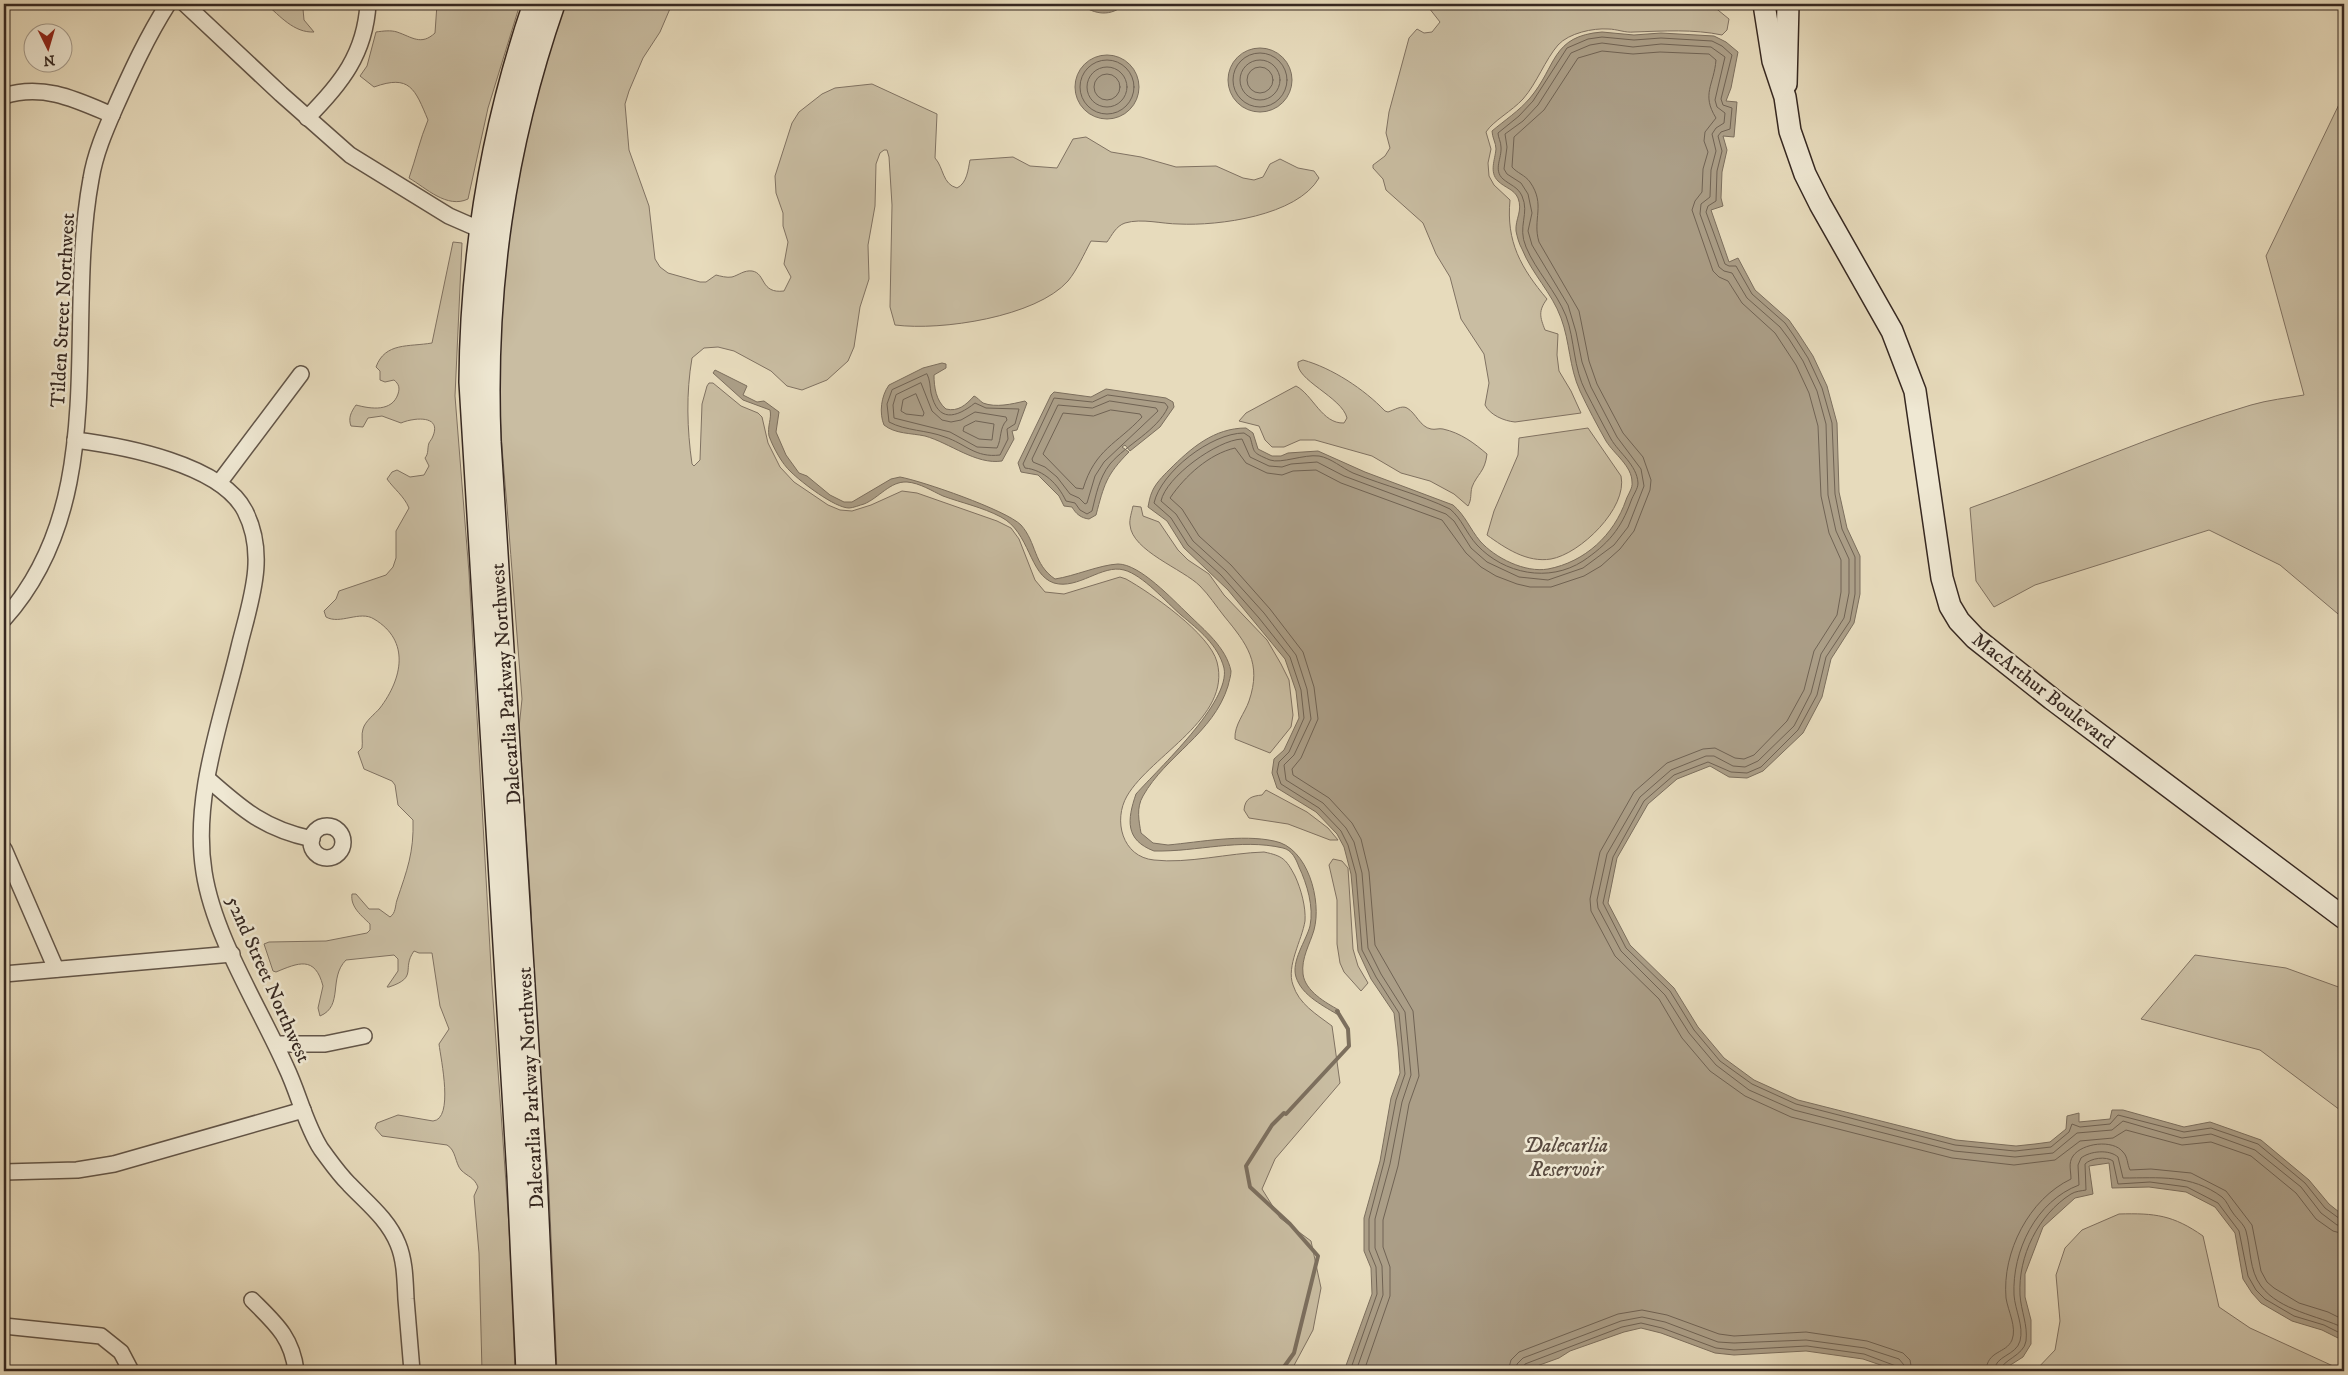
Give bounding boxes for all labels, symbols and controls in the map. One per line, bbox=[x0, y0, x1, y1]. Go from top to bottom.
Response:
north arrow bbox=[22, 22, 72, 72]
text: N bbox=[42, 50, 56, 69]
street label: Tilden Street Northwest bbox=[46, 212, 81, 408]
street label: Dalecarlia Parkway Northwest bbox=[486, 562, 527, 806]
street label: MacArthur Boulevard bbox=[1967, 628, 2120, 755]
street label: 52nd Street Northwest bbox=[220, 892, 316, 1067]
street label: Dalecarlia Parkway Northwest bbox=[513, 966, 550, 1210]
water label: Dalecarlia Reservoir bbox=[1524, 1133, 1608, 1183]

